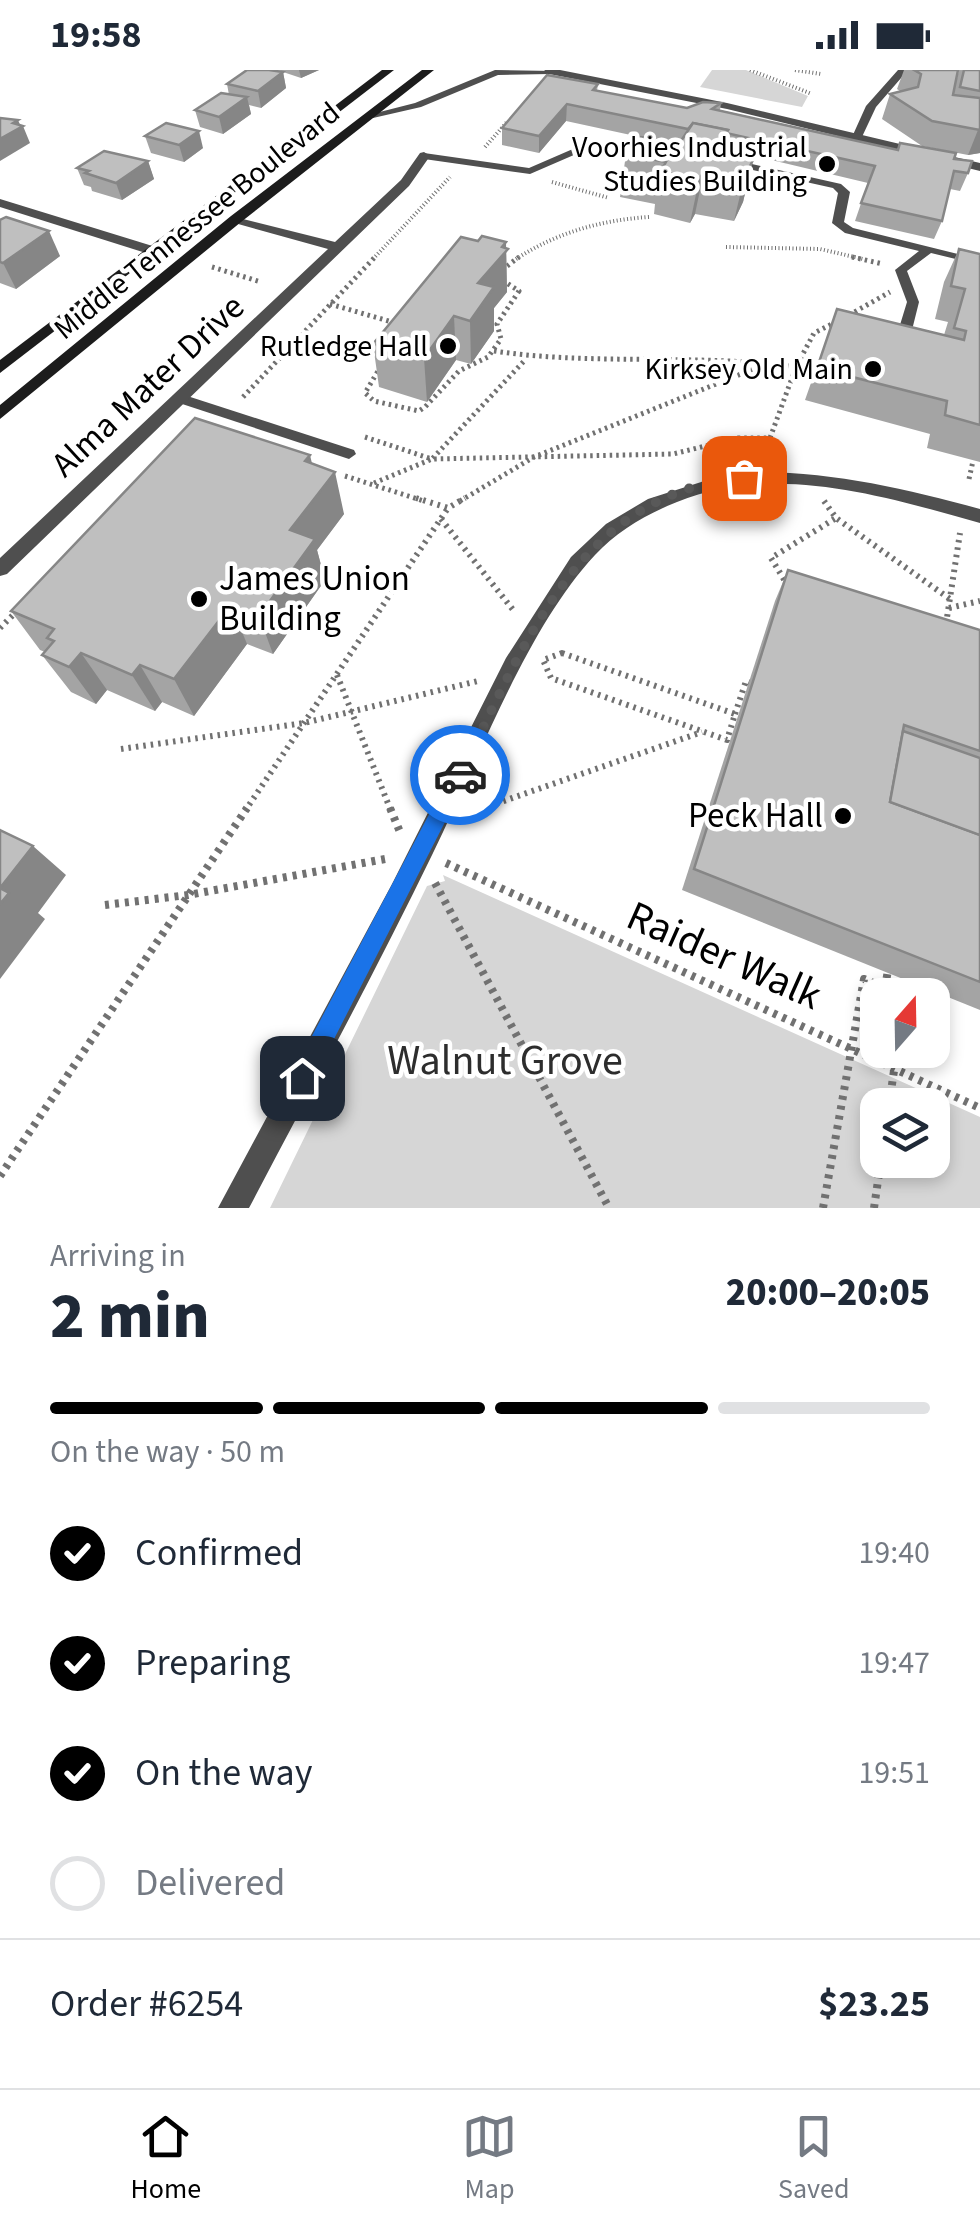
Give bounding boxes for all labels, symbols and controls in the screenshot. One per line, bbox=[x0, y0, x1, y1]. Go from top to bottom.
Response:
text: 19:58 bbox=[50, 8, 142, 62]
street label: Middle Tennessee Boulevard bbox=[45, 92, 349, 350]
place label: Voorhies Industrial Studies Building bbox=[572, 126, 807, 203]
marker: Voorhies Industrial Studies Building bbox=[816, 153, 838, 175]
street label: Alma Mater Drive bbox=[40, 283, 256, 489]
place label: Rutledge Hall bbox=[260, 325, 428, 368]
marker: Rutledge Hall bbox=[437, 335, 459, 357]
place label: Kirksey Old Main bbox=[644, 348, 853, 391]
marker: Kirksey Old Main bbox=[862, 358, 884, 380]
pin bbox=[702, 436, 787, 521]
icon: bag bbox=[717, 451, 772, 506]
place label: James Union Building bbox=[219, 554, 410, 644]
marker: James Union Building bbox=[188, 588, 210, 610]
courier bbox=[410, 725, 510, 825]
icon: car bbox=[433, 748, 488, 803]
place label: Peck Hall bbox=[688, 791, 823, 841]
marker: Peck Hall bbox=[832, 805, 854, 827]
street label: Raider Walk bbox=[617, 886, 831, 1026]
north arrow bbox=[860, 978, 950, 1068]
map controls bbox=[860, 978, 950, 1178]
park label: Walnut Grove bbox=[387, 1031, 623, 1091]
pin bbox=[260, 1036, 345, 1121]
icon: home bbox=[275, 1051, 330, 1106]
button: layers bbox=[860, 1088, 950, 1178]
text: Arriving in bbox=[50, 1233, 186, 1279]
text: 20:00–20:05 bbox=[726, 1266, 930, 1320]
text: 2 min bbox=[50, 1270, 210, 1363]
text: On the way · 50 m bbox=[50, 1429, 285, 1475]
icon: check bbox=[50, 1526, 105, 1581]
text: Confirmed bbox=[135, 1526, 303, 1580]
text: 19:40 bbox=[858, 1530, 930, 1576]
icon: check bbox=[50, 1636, 105, 1691]
text: Preparing bbox=[135, 1636, 290, 1690]
text: 19:47 bbox=[858, 1640, 930, 1686]
icon: check bbox=[50, 1746, 105, 1801]
text: On the way bbox=[135, 1746, 312, 1800]
text: 19:51 bbox=[858, 1750, 930, 1796]
text: Delivered bbox=[135, 1856, 285, 1910]
text: Order #6254 bbox=[50, 1977, 243, 2031]
text: $23.25 bbox=[818, 1977, 930, 2031]
tab: Home bbox=[130, 2109, 201, 2209]
tab: Map bbox=[462, 2109, 517, 2209]
tab: Saved bbox=[778, 2109, 849, 2209]

